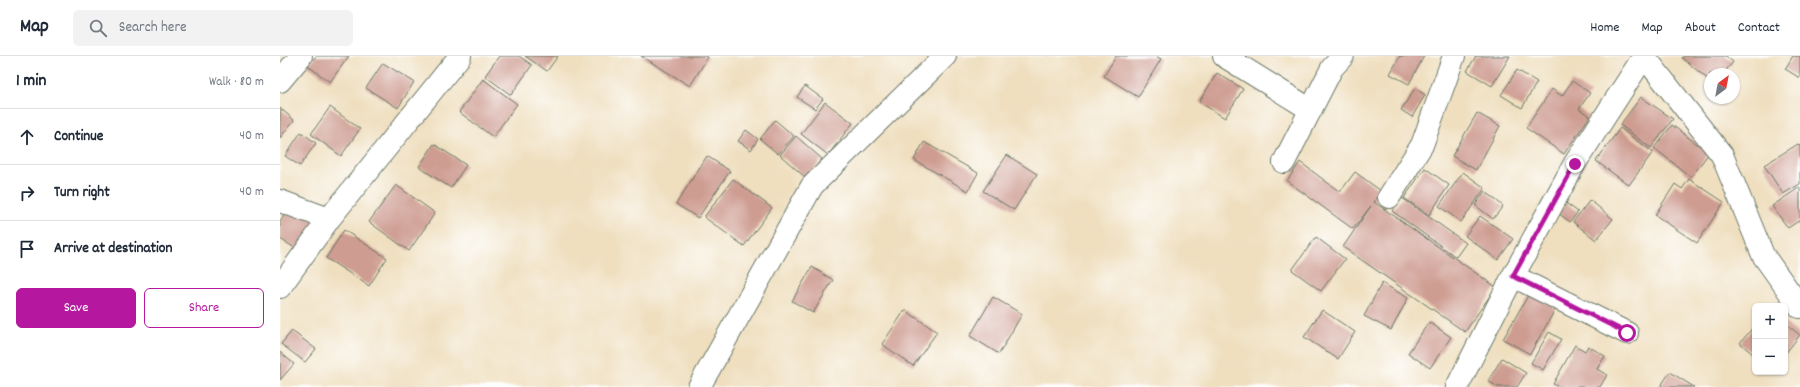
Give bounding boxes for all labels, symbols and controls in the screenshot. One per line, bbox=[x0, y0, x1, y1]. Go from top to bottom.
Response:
search box bbox=[73, 10, 353, 46]
text: Map bbox=[20, 14, 49, 41]
icon: search bbox=[87, 17, 109, 39]
text: Search here bbox=[119, 17, 187, 39]
text: Home bbox=[1590, 18, 1619, 38]
text: Map bbox=[1641, 18, 1663, 38]
text: About bbox=[1685, 18, 1716, 38]
text: Contact bbox=[1738, 18, 1780, 38]
north arrow bbox=[1704, 68, 1740, 104]
text: 1 min bbox=[16, 70, 46, 94]
text: Walk · 80 m bbox=[209, 73, 264, 92]
icon: ahead bbox=[16, 126, 38, 148]
text: Continue bbox=[54, 126, 103, 148]
text: 40 m bbox=[240, 127, 264, 146]
route end bbox=[1566, 155, 1584, 173]
icon: right bbox=[16, 182, 38, 204]
text: Turn right bbox=[54, 182, 110, 204]
text: 40 m bbox=[240, 183, 264, 202]
icon: arrive bbox=[16, 238, 38, 260]
text: Arrive at destination bbox=[54, 238, 172, 260]
button: Save bbox=[16, 288, 136, 328]
button: Share bbox=[144, 288, 264, 328]
map controls bbox=[1752, 303, 1788, 375]
button: + bbox=[1752, 303, 1788, 339]
route start bbox=[1618, 324, 1636, 342]
button: − bbox=[1752, 339, 1788, 375]

